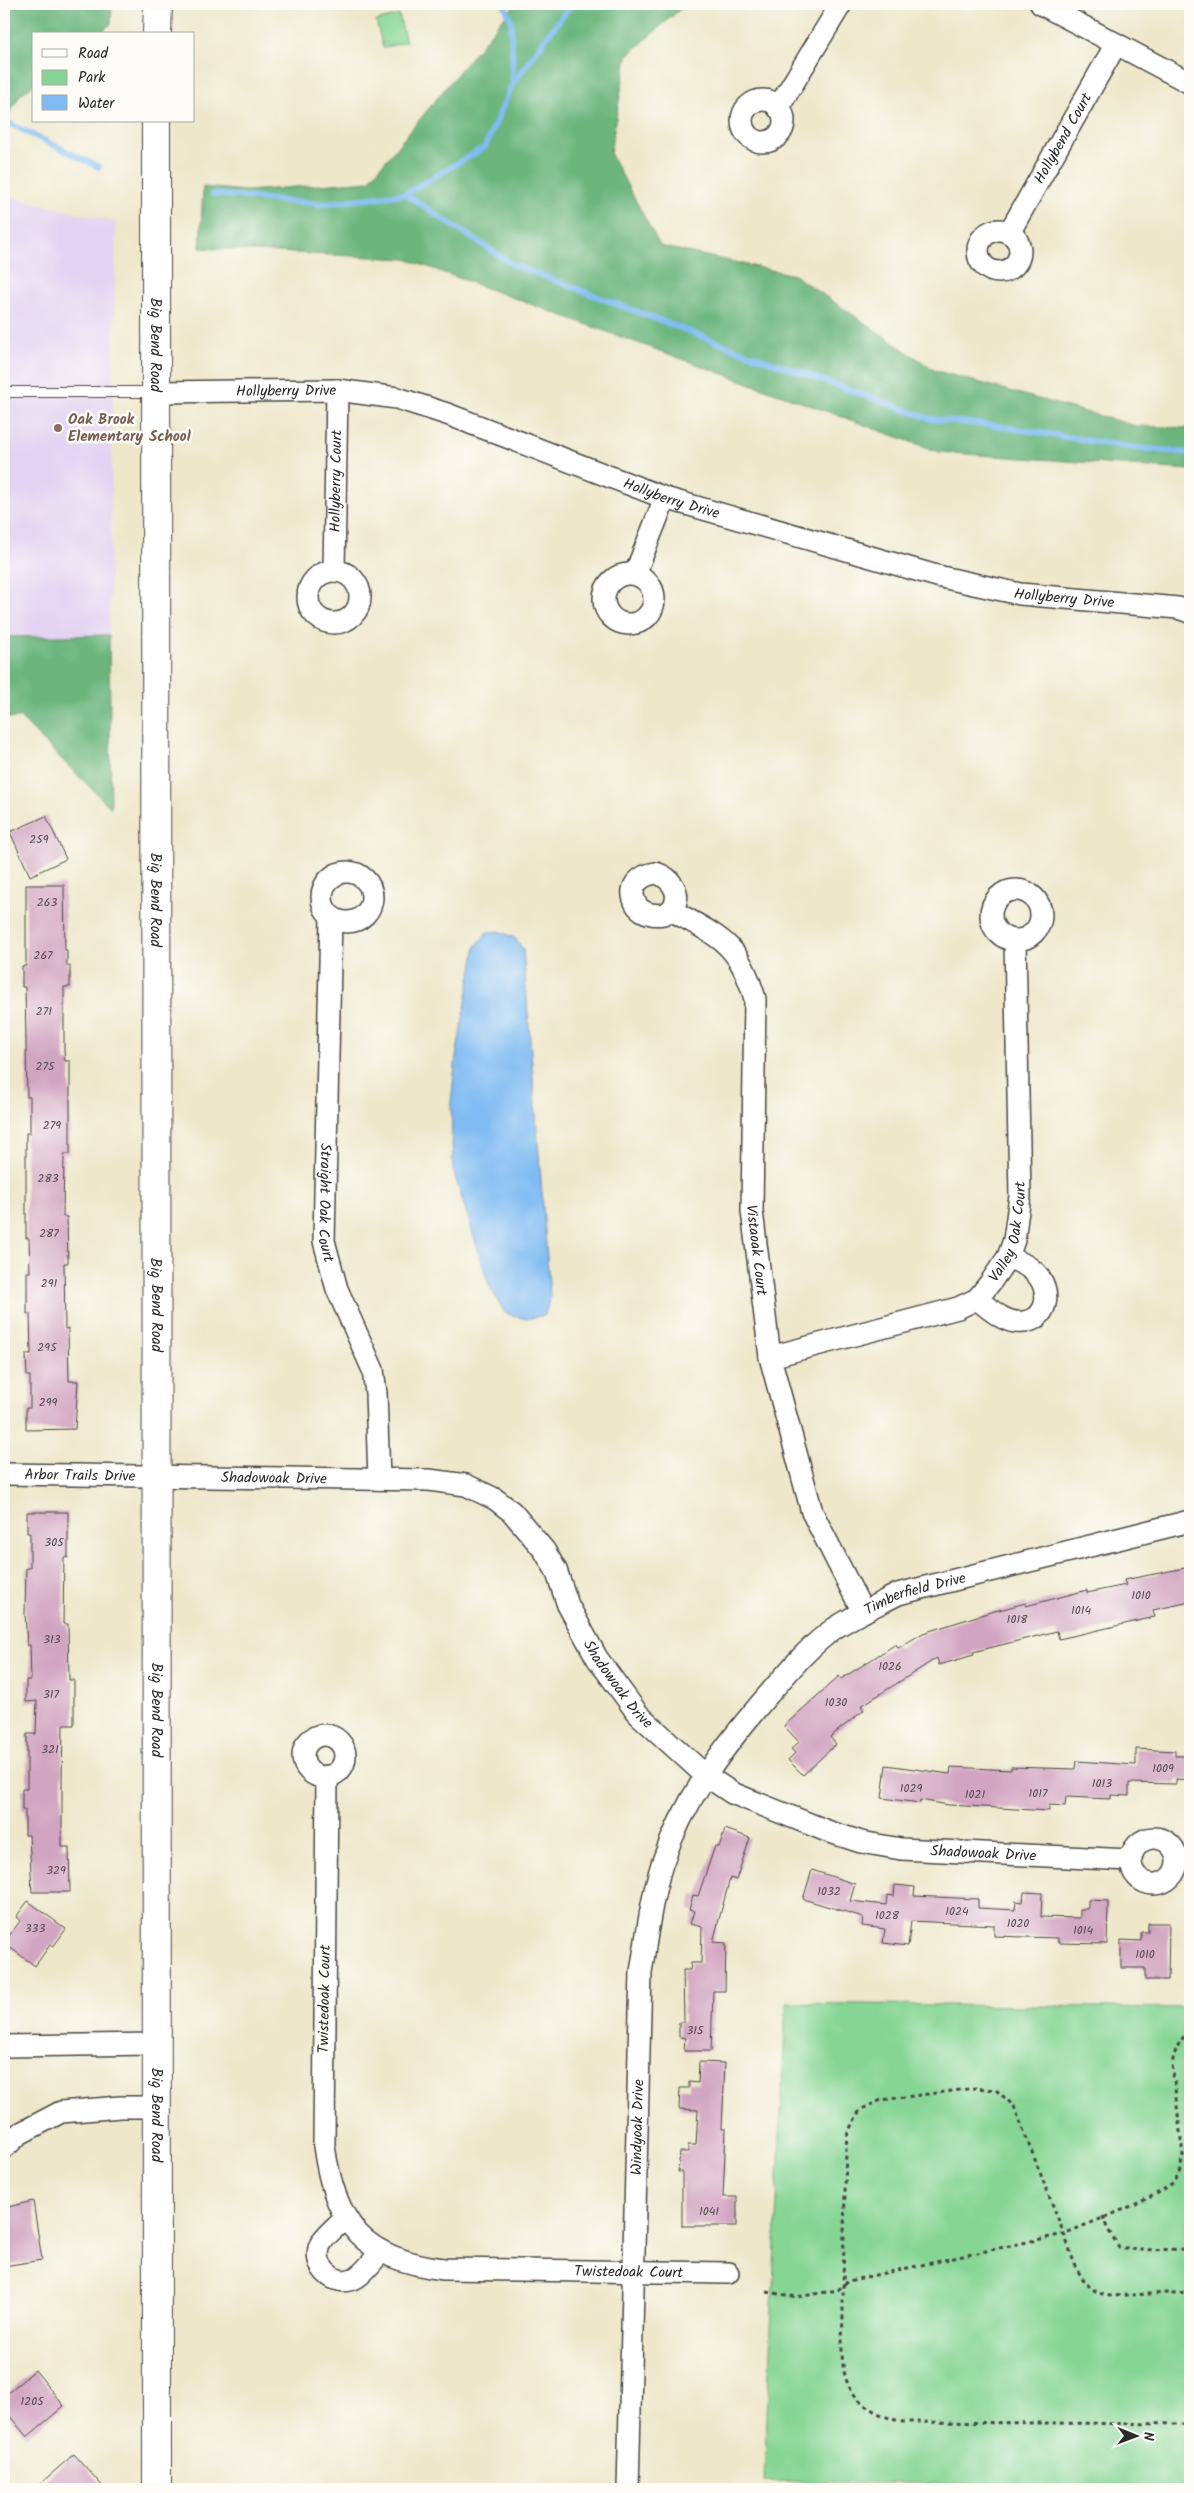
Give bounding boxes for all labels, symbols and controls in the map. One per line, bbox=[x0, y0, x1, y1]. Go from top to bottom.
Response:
legend bbox=[32, 32, 195, 122]
text: Road bbox=[78, 42, 109, 66]
text: Park bbox=[78, 66, 106, 90]
street label: Hollybend Court bbox=[1028, 89, 1099, 189]
text: Water bbox=[78, 92, 115, 116]
street label: Big Bend Road bbox=[143, 298, 167, 393]
street label: Hollyberry Drive bbox=[236, 379, 337, 404]
place label: Oak Brook Elementary School bbox=[68, 408, 191, 449]
marker: Oak Brook Elementary School bbox=[52, 422, 64, 434]
street label: Hollyberry Court bbox=[324, 429, 349, 533]
street label: Hollyberry Drive bbox=[619, 472, 723, 526]
street label: Hollyberry Drive bbox=[1012, 582, 1115, 615]
house number: 259 bbox=[29, 830, 49, 849]
street label: Big Bend Road bbox=[143, 853, 167, 948]
house number: 263 bbox=[37, 893, 57, 912]
house number: 267 bbox=[33, 946, 53, 965]
house number: 271 bbox=[36, 1002, 52, 1021]
house number: 275 bbox=[36, 1057, 56, 1076]
house number: 279 bbox=[43, 1116, 61, 1135]
street label: Straight Oak Court bbox=[311, 1143, 340, 1266]
house number: 283 bbox=[37, 1169, 59, 1188]
street label: Valley Oak Court bbox=[983, 1181, 1033, 1288]
street label: Vistaoak Court bbox=[739, 1204, 773, 1297]
house number: 287 bbox=[39, 1224, 59, 1243]
street label: Big Bend Road bbox=[143, 1258, 168, 1353]
house number: 291 bbox=[41, 1274, 58, 1293]
house number: 295 bbox=[37, 1338, 58, 1357]
house number: 299 bbox=[39, 1393, 57, 1412]
street label: Arbor Trails Drive bbox=[24, 1463, 136, 1489]
street label: Shadowoak Drive bbox=[221, 1466, 327, 1492]
house number: 305 bbox=[44, 1533, 65, 1552]
street label: Timberfield Drive bbox=[860, 1566, 969, 1622]
house number: 1010 bbox=[1131, 1586, 1151, 1605]
house number: 1014 bbox=[1071, 1601, 1091, 1620]
house number: 1018 bbox=[1007, 1610, 1028, 1629]
house number: 313 bbox=[43, 1630, 61, 1649]
street label: Shadowoak Drive bbox=[576, 1636, 658, 1735]
house number: 1026 bbox=[878, 1657, 902, 1676]
street label: Big Bend Road bbox=[144, 1663, 168, 1758]
house number: 317 bbox=[43, 1685, 60, 1704]
house number: 1030 bbox=[825, 1693, 847, 1712]
house number: 321 bbox=[41, 1740, 59, 1759]
house number: 1009 bbox=[1152, 1759, 1174, 1778]
house number: 1013 bbox=[1092, 1774, 1112, 1793]
house number: 1029 bbox=[900, 1779, 922, 1798]
house number: 1017 bbox=[1028, 1784, 1048, 1803]
house number: 1021 bbox=[965, 1785, 985, 1804]
street label: Shadowoak Drive bbox=[930, 1839, 1037, 1868]
house number: 329 bbox=[46, 1861, 66, 1880]
house number: 1032 bbox=[817, 1882, 841, 1901]
house number: 1024 bbox=[945, 1902, 969, 1921]
house number: 1028 bbox=[875, 1906, 900, 1925]
house number: 1020 bbox=[1007, 1914, 1029, 1933]
house number: 333 bbox=[25, 1919, 45, 1938]
house number: 1014 bbox=[1073, 1921, 1093, 1940]
street label: Twistedoak Court bbox=[312, 1944, 338, 2054]
house number: 1010 bbox=[1135, 1945, 1155, 1964]
house number: 315 bbox=[686, 2021, 705, 2040]
street label: Big Bend Road bbox=[144, 2068, 168, 2163]
street label: Windyoak Drive bbox=[625, 2079, 651, 2175]
house number: 1041 bbox=[699, 2202, 719, 2221]
street label: Twistedoak Court bbox=[574, 2260, 683, 2285]
house number: 1205 bbox=[20, 2392, 45, 2411]
north arrow bbox=[1112, 2410, 1162, 2460]
text: N bbox=[1137, 2432, 1159, 2441]

